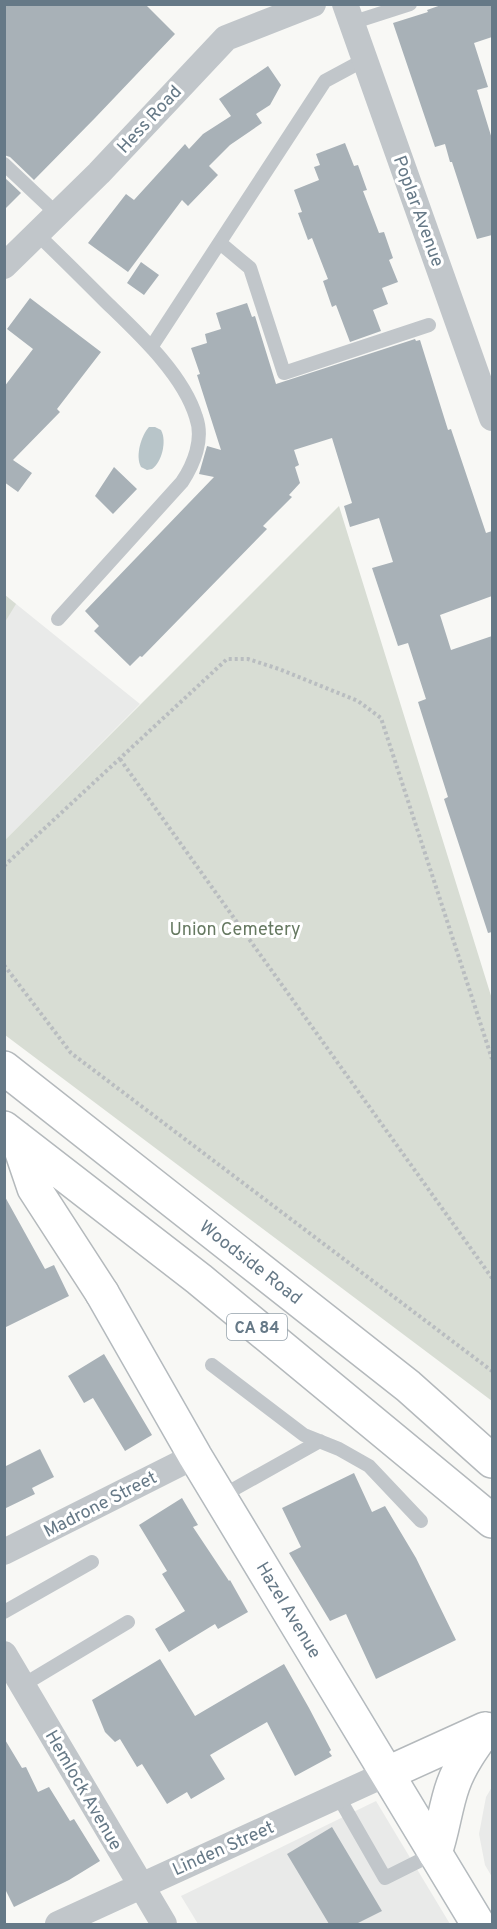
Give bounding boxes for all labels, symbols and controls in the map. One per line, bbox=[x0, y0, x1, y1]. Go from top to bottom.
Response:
street label: Hess Road bbox=[113, 81, 187, 159]
street label: Poplar Avenue bbox=[387, 153, 448, 270]
park label: Union Cemetery bbox=[169, 919, 301, 942]
street label: Woodside Road bbox=[194, 1216, 306, 1310]
road number: CA 84 bbox=[227, 1314, 287, 1340]
street label: Madrone Street bbox=[40, 1467, 161, 1544]
street label: Hazel Avenue bbox=[250, 1558, 326, 1663]
street label: Hemlock Avenue bbox=[39, 1727, 126, 1855]
street label: Linden Street bbox=[169, 1817, 278, 1882]

